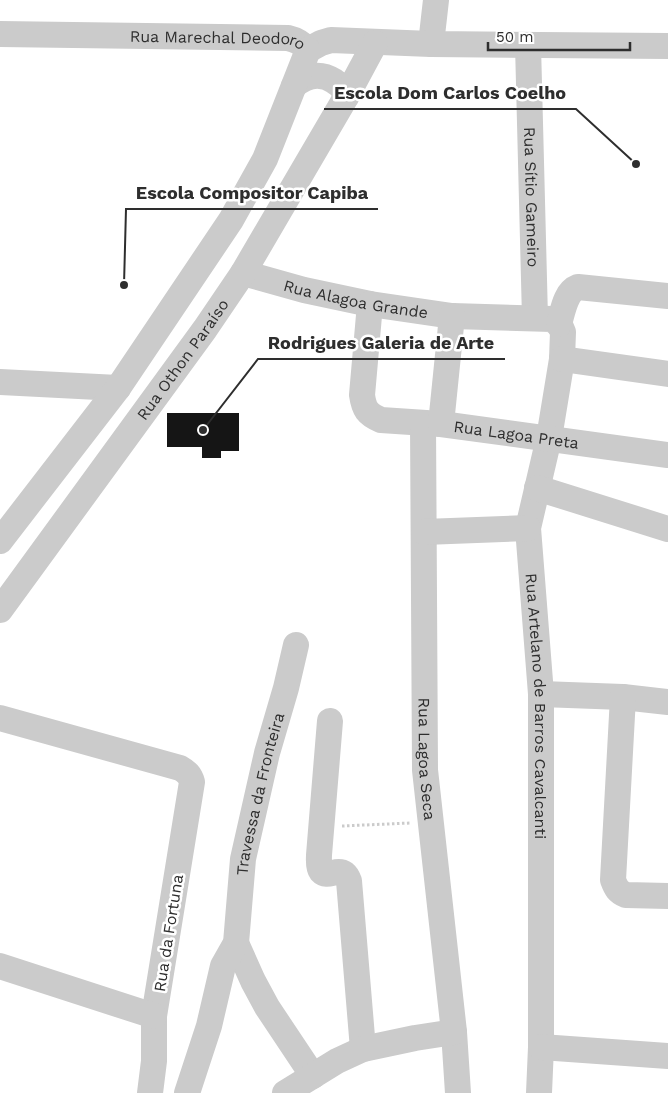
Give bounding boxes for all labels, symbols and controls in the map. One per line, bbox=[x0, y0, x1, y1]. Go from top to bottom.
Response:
scale bar bbox=[488, 20, 630, 52]
street label: Rua Marechal Deodoro bbox=[130, 27, 309, 54]
text: 50 m bbox=[496, 28, 533, 46]
callout: Escola Dom Carlos Coelho bbox=[324, 76, 576, 109]
text: Escola Dom Carlos Coelho bbox=[334, 82, 566, 103]
street label: Rua Sítio Gameiro bbox=[520, 127, 543, 267]
callout: Escola Compositor Capiba bbox=[126, 176, 378, 209]
text: Escola Compositor Capiba bbox=[136, 182, 369, 203]
street label: Rua Alagoa Grande bbox=[281, 276, 429, 322]
street label: Rua Othon Paraíso bbox=[133, 295, 233, 424]
callout: Rodrigues Galeria de Arte bbox=[258, 326, 505, 359]
text: Rodrigues Galeria de Arte bbox=[268, 332, 494, 353]
street label: Rua Lagoa Preta bbox=[452, 417, 580, 453]
street label: Rua Artelano de Barros Cavalcanti bbox=[522, 572, 550, 839]
street label: Rua Lagoa Seca bbox=[415, 697, 439, 821]
street label: Travessa da Fronteira bbox=[233, 710, 288, 876]
street label: Rua da Fortuna bbox=[150, 873, 187, 993]

